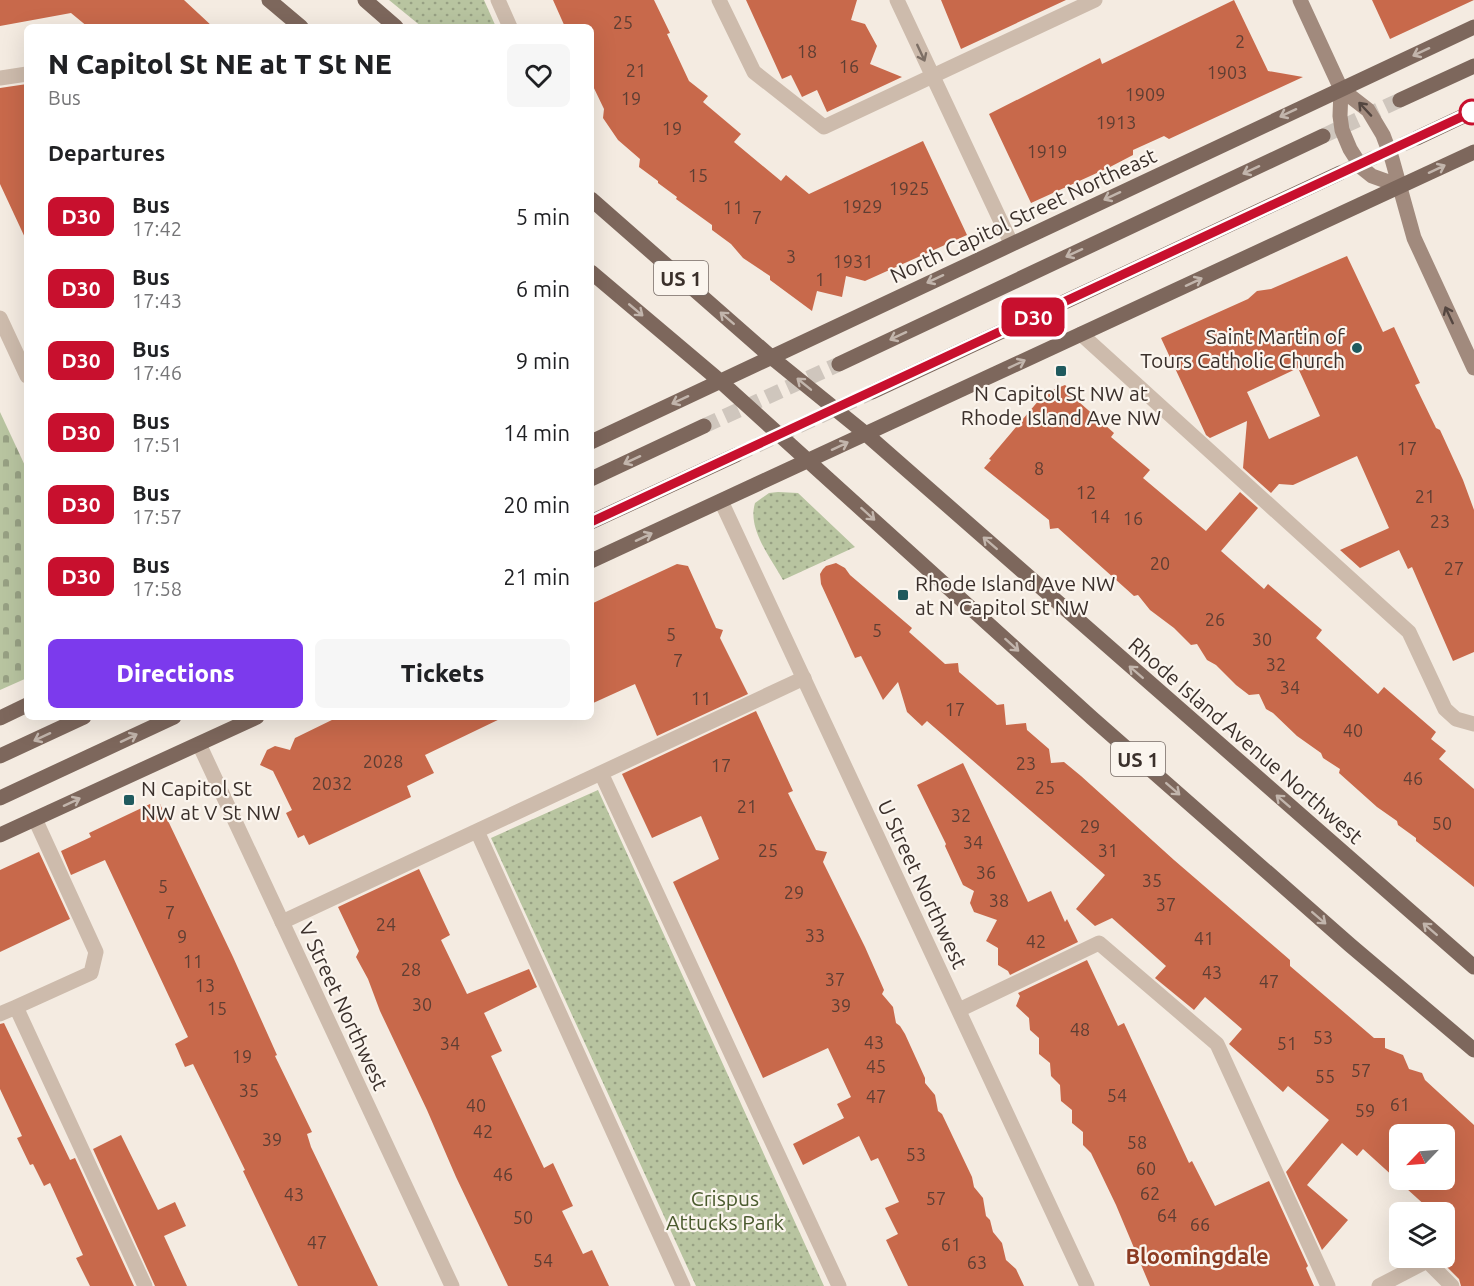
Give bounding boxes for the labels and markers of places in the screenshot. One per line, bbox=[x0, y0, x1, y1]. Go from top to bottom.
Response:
unlabelled marker bbox=[1459, 99, 1474, 125]
place label: Saint Martin of Tours Catholic Church bbox=[1140, 324, 1346, 372]
marker: Saint Martin of Tours Catholic Church bbox=[1350, 341, 1364, 355]
marker: N Capitol St NW at Rhode Island Ave NW bbox=[1054, 364, 1068, 378]
place label: N Capitol St NW at Rhode Island Ave NW bbox=[961, 381, 1161, 429]
place label: Rhode Island Ave NW at N Capitol St NW bbox=[915, 571, 1115, 619]
marker: Rhode Island Ave NW at N Capitol St NW bbox=[896, 588, 910, 602]
place label: N Capitol St NW at V St NW bbox=[141, 776, 281, 824]
marker: N Capitol St NW at V St NW bbox=[122, 793, 136, 807]

